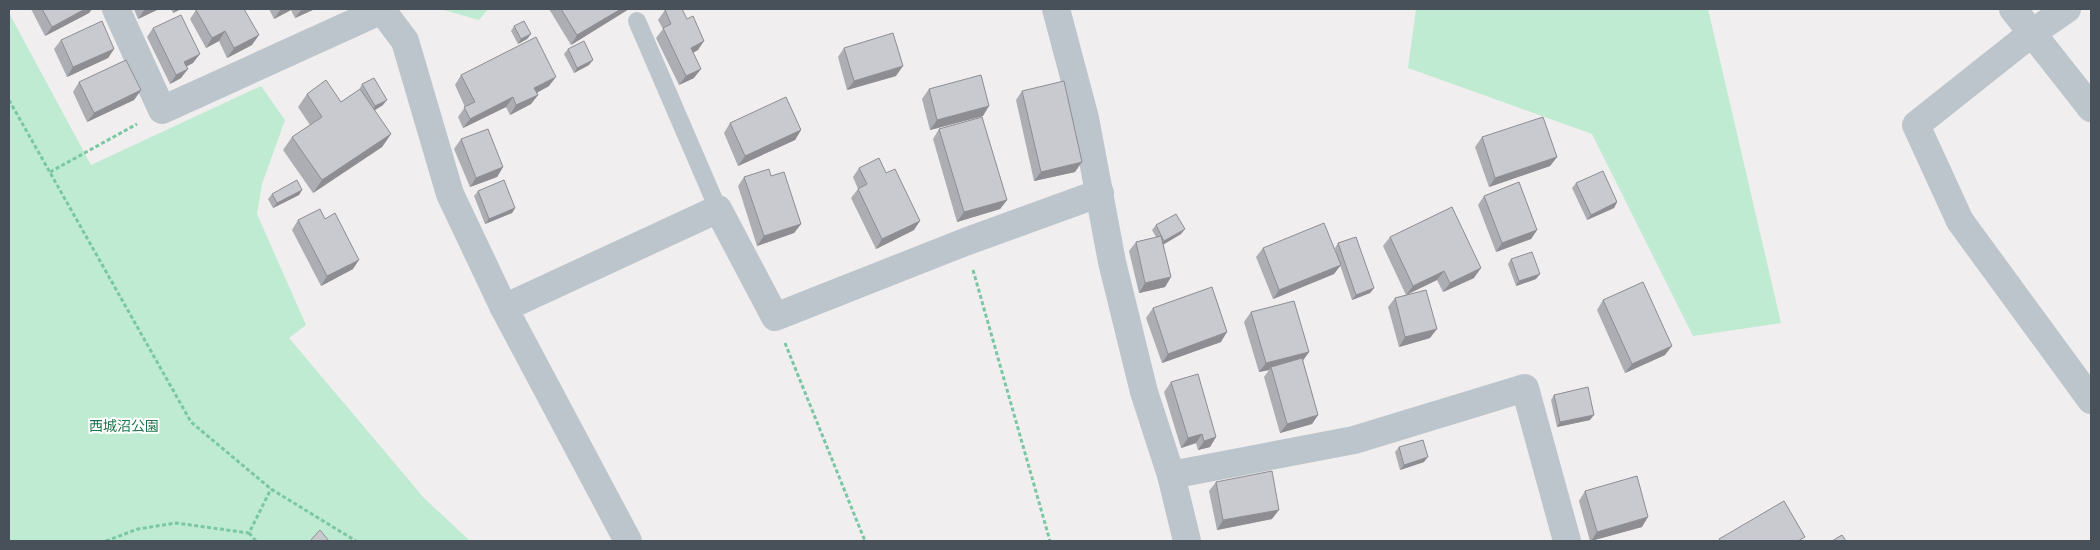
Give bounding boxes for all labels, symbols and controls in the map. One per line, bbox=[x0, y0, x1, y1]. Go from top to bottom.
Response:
park label: 西城沼公園 bbox=[89, 419, 159, 434]

